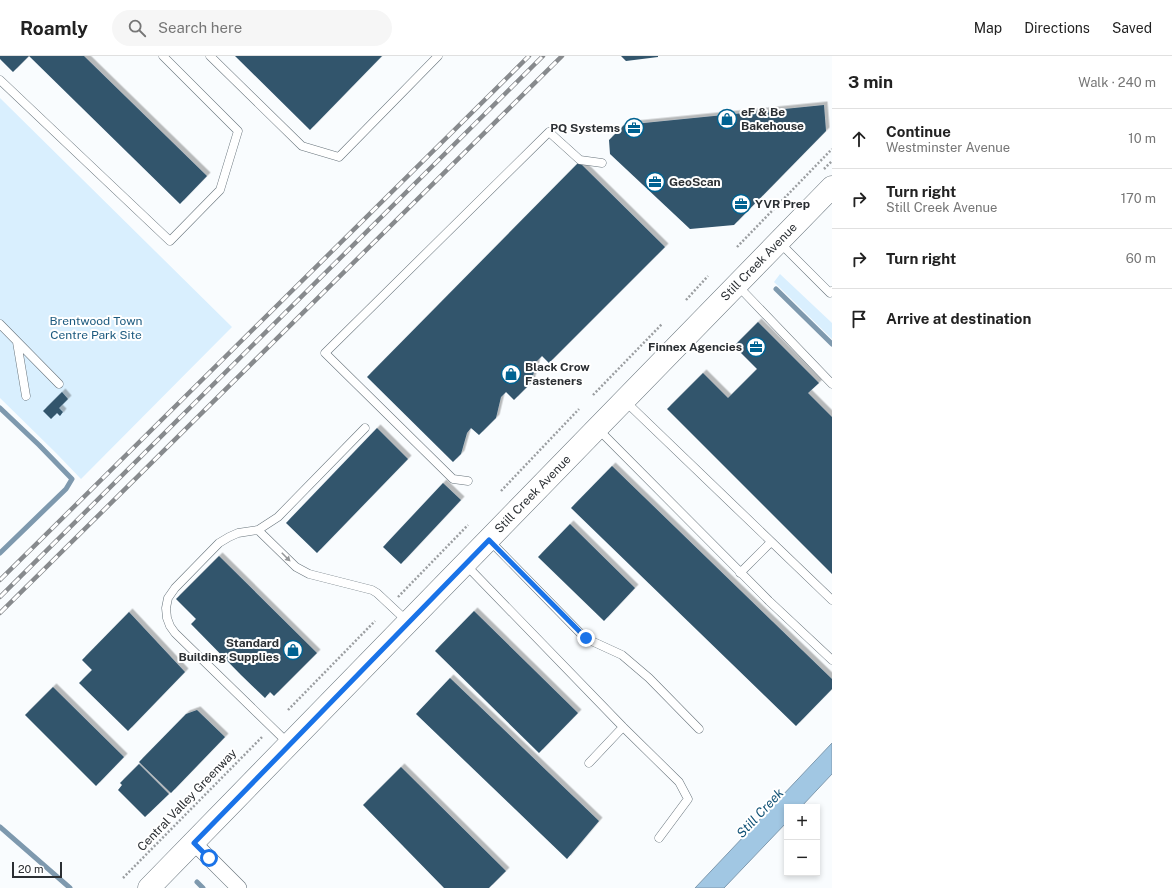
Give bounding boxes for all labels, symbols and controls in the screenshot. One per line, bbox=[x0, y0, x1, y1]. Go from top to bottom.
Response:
search box bbox=[112, 10, 392, 46]
text: Roamly bbox=[20, 17, 88, 39]
icon: search bbox=[126, 17, 148, 39]
text: Search here bbox=[158, 19, 242, 36]
text: Map bbox=[974, 20, 1002, 36]
text: Directions bbox=[1024, 20, 1090, 36]
text: Saved bbox=[1112, 20, 1152, 36]
text: 3 min bbox=[848, 72, 893, 92]
text: Walk · 240 m bbox=[1078, 75, 1156, 90]
place label: eF & Be Bakehouse bbox=[741, 105, 804, 133]
shop icon: eF & Be Bakehouse bbox=[716, 108, 738, 130]
office icon: PQ Systems bbox=[623, 117, 645, 139]
place label: PQ Systems bbox=[550, 121, 620, 135]
text: Continue bbox=[886, 123, 951, 140]
icon: ahead bbox=[848, 128, 870, 150]
text: 10 m bbox=[1128, 131, 1156, 146]
text: Westminster Avenue bbox=[886, 140, 1010, 155]
office icon: GeoScan bbox=[644, 171, 666, 193]
place label: GeoScan bbox=[669, 175, 721, 189]
text: Turn right bbox=[886, 183, 956, 200]
icon: right bbox=[848, 188, 870, 210]
text: 170 m bbox=[1121, 191, 1156, 206]
office icon: YVR Prep bbox=[730, 193, 752, 215]
place label: YVR Prep bbox=[755, 197, 810, 211]
text: Still Creek Avenue bbox=[886, 200, 997, 215]
street label: Still Creek Avenue bbox=[718, 220, 800, 304]
icon: right bbox=[848, 248, 870, 270]
text: Turn right bbox=[886, 250, 956, 267]
text: 60 m bbox=[1126, 251, 1156, 266]
icon: arrive bbox=[848, 308, 870, 330]
text: Arrive at destination bbox=[886, 310, 1031, 327]
park label: Brentwood Town Centre Park Site bbox=[50, 314, 143, 342]
office icon: Finnex Agencies bbox=[745, 336, 767, 358]
place label: Finnex Agencies bbox=[648, 340, 742, 354]
place label: Black Crow Fasteners bbox=[525, 360, 590, 388]
shop icon: Black Crow Fasteners bbox=[500, 363, 522, 385]
street label: Still Creek Avenue bbox=[492, 452, 574, 536]
one-way arrow bbox=[281, 552, 291, 562]
route end bbox=[577, 629, 595, 647]
place label: Standard Building Supplies bbox=[178, 636, 279, 664]
shop icon: Standard Building Supplies bbox=[282, 639, 304, 661]
street label: Central Valley Greenway bbox=[135, 746, 240, 854]
water label: Still Creek bbox=[733, 785, 787, 841]
map controls bbox=[784, 804, 820, 876]
button: + bbox=[784, 804, 820, 840]
button: − bbox=[784, 840, 820, 876]
route start bbox=[200, 849, 218, 867]
scale bar bbox=[12, 860, 62, 879]
text: 20 m bbox=[18, 863, 43, 875]

